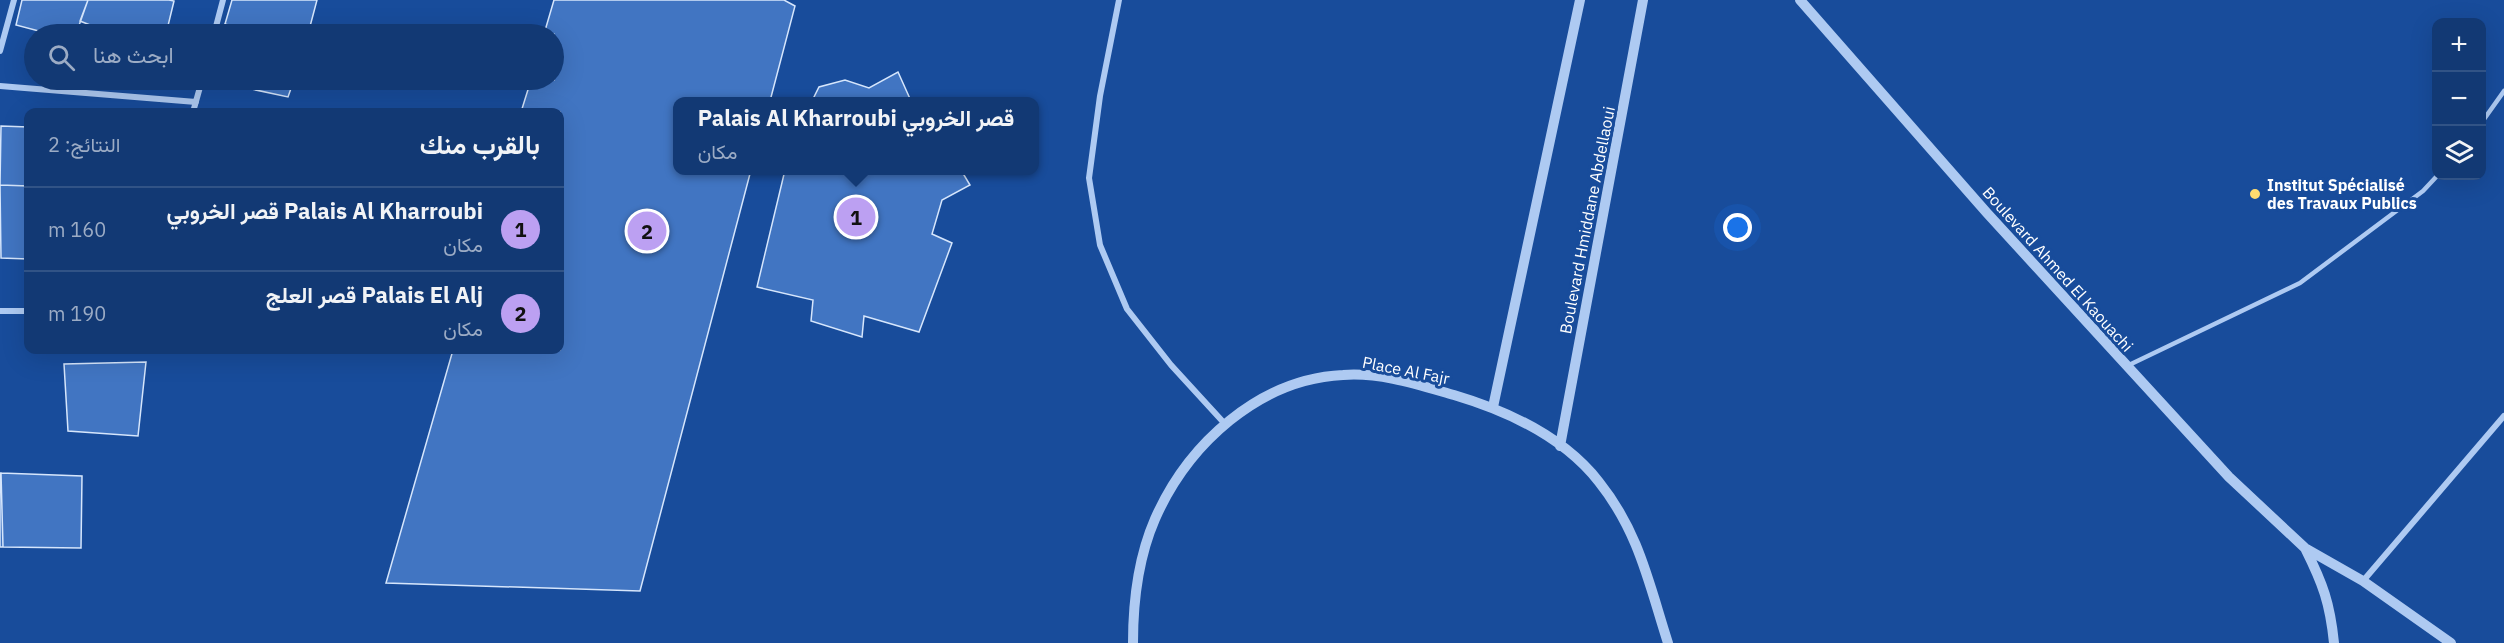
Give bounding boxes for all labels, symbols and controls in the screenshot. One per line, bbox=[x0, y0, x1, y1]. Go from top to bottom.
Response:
map controls bbox=[2432, 18, 2486, 180]
button: + bbox=[2432, 18, 2486, 72]
search box bbox=[24, 24, 564, 90]
text: ابحث هنا bbox=[93, 40, 174, 69]
icon: search bbox=[45, 41, 78, 74]
button: − bbox=[2432, 72, 2486, 126]
popup bbox=[673, 97, 1039, 175]
text: Palais Al Kharroubi قصر الخروبي bbox=[698, 103, 1014, 132]
street label: Boulevard Hmiddane Abdellaoui bbox=[1555, 104, 1619, 336]
button: layers bbox=[2432, 126, 2486, 180]
text: بالقرب منك bbox=[420, 127, 540, 161]
text: النتائج: 2 bbox=[48, 131, 120, 158]
text: مكان bbox=[698, 138, 737, 165]
place label: Institut Spécialisé des Travaux Publics bbox=[2267, 175, 2417, 213]
street label: Boulevard Ahmed El Kaouachi bbox=[1979, 182, 2137, 356]
marker: Institut Spécialisé des Travaux Publics bbox=[2248, 187, 2262, 201]
pin: 1 bbox=[836, 194, 876, 240]
text: Palais Al Kharroubi قصر الخروبي bbox=[166, 196, 483, 225]
pin: 2 bbox=[628, 208, 666, 254]
your location bbox=[1723, 213, 1752, 242]
text: 160 m bbox=[48, 216, 106, 243]
text: 1 bbox=[515, 216, 527, 243]
text: مكان bbox=[443, 231, 483, 258]
text: Palais El Alj قصر العلج bbox=[266, 280, 483, 309]
text: 190 m bbox=[48, 300, 106, 327]
text: 2 bbox=[515, 300, 527, 327]
text: مكان bbox=[443, 315, 483, 342]
street label: Place Al Fajr bbox=[1361, 352, 1451, 388]

